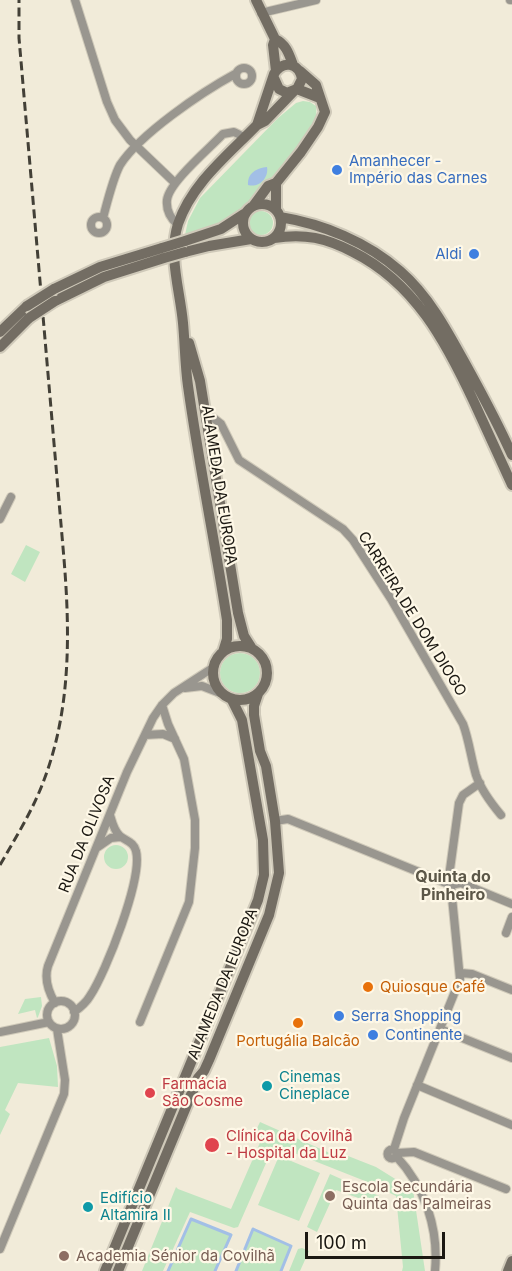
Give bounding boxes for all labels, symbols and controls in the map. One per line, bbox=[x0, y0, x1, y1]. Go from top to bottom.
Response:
place label: Amanhecer - Império das Carnes bbox=[349, 152, 487, 187]
marker: Amanhecer - Império das Carnes bbox=[330, 163, 344, 177]
place label: Aldi bbox=[435, 245, 462, 263]
marker: Aldi bbox=[467, 247, 481, 261]
street label: ALAMEDA DA EUROPA bbox=[197, 404, 241, 566]
street label: CARREIRA DE DOM DIOGO bbox=[354, 528, 470, 700]
street label: RUA DA OLIVOSA bbox=[55, 773, 119, 895]
district label: Quinta do Pinheiro bbox=[415, 867, 491, 905]
street label: ALAMEDA DA EUROPA bbox=[184, 906, 262, 1062]
place label: Quiosque Café bbox=[380, 978, 485, 996]
marker: Quiosque Café bbox=[361, 980, 375, 994]
place label: Serra Shopping bbox=[351, 1007, 461, 1025]
marker: Serra Shopping bbox=[332, 1009, 346, 1023]
marker: Portugália Balcão bbox=[291, 1016, 305, 1030]
place label: Continente bbox=[385, 1026, 462, 1044]
marker: Continente bbox=[366, 1028, 380, 1042]
place label: Portugália Balcão bbox=[236, 1032, 360, 1050]
place label: Cinemas Cineplace bbox=[279, 1068, 350, 1103]
place label: Farmácia São Cosme bbox=[162, 1075, 243, 1110]
marker: Cinemas Cineplace bbox=[260, 1079, 274, 1093]
marker: Farmácia São Cosme bbox=[143, 1086, 157, 1100]
place label: Clínica da Covilhã - Hospital da Luz bbox=[226, 1127, 353, 1162]
marker: Clínica da Covilhã - Hospital da Luz bbox=[203, 1136, 221, 1154]
place label: Escola Secundária Quinta das Palmeiras bbox=[342, 1178, 491, 1213]
place label: Edifício Altamira II bbox=[100, 1189, 171, 1224]
marker: Escola Secundária Quinta das Palmeiras bbox=[323, 1189, 337, 1203]
marker: Edifício Altamira II bbox=[81, 1200, 95, 1214]
scale bar bbox=[308, 1220, 448, 1258]
text: 100 m bbox=[316, 1232, 367, 1253]
place label: Academia Sénior da Covilhã bbox=[76, 1247, 275, 1265]
marker: Academia Sénior da Covilhã bbox=[57, 1249, 71, 1263]

